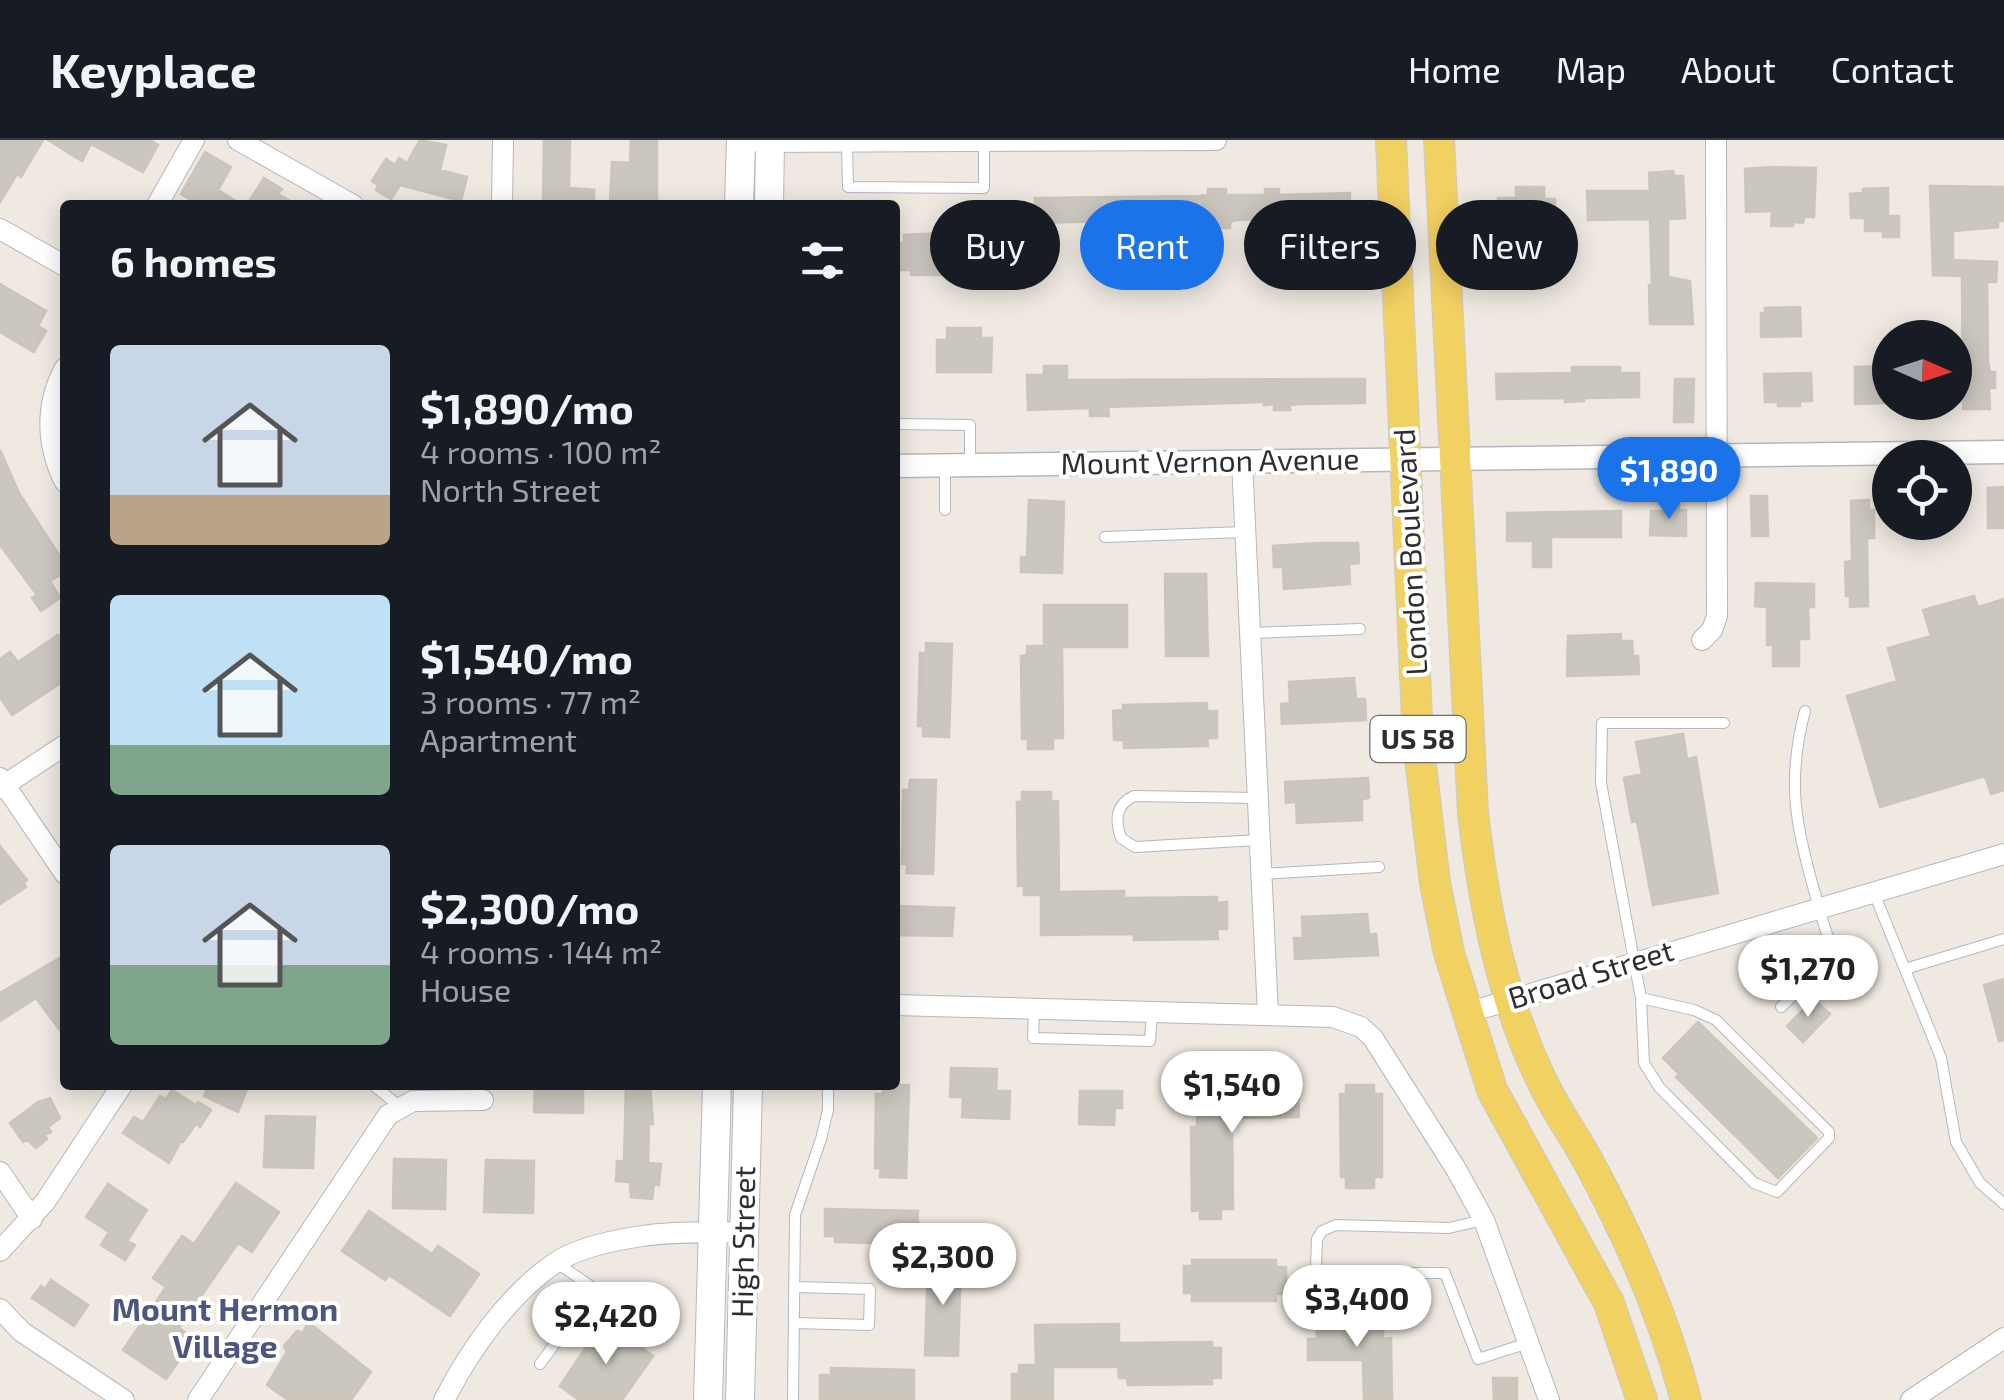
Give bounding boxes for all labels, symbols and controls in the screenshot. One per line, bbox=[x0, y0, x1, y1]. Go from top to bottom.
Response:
text: Keyplace bbox=[50, 40, 257, 98]
text: Home bbox=[1408, 48, 1501, 90]
text: Map bbox=[1556, 48, 1626, 90]
text: About bbox=[1681, 48, 1776, 90]
text: Contact bbox=[1831, 48, 1954, 90]
chip: Buy bbox=[930, 200, 1060, 290]
chip: Rent bbox=[1080, 200, 1224, 290]
chip: Filters bbox=[1244, 200, 1416, 290]
chip: New bbox=[1436, 200, 1578, 290]
icon: filters bbox=[795, 233, 850, 288]
text: 6 homes bbox=[110, 235, 277, 285]
north arrow bbox=[1872, 320, 1972, 420]
map controls bbox=[1872, 320, 1972, 540]
text: $1,890/mo bbox=[420, 382, 634, 432]
icon: home bbox=[190, 385, 310, 505]
street label: London Boulevard bbox=[1385, 428, 1433, 676]
text: 4 rooms · 100 m² bbox=[420, 432, 661, 470]
pin: $1,890 bbox=[1588, 437, 1750, 522]
street label: Mount Vernon Avenue bbox=[1060, 439, 1360, 481]
button: locate bbox=[1872, 440, 1972, 540]
text: $1,890 bbox=[1619, 450, 1719, 488]
text: North Street bbox=[420, 470, 600, 508]
text: $1,540/mo bbox=[420, 632, 633, 682]
icon: home bbox=[190, 635, 310, 755]
text: 3 rooms · 77 m² bbox=[420, 682, 641, 720]
road number: US 58 bbox=[1370, 716, 1466, 762]
text: Apartment bbox=[420, 720, 577, 758]
text: $2,300/mo bbox=[420, 882, 639, 932]
icon: home bbox=[190, 885, 310, 1005]
street label: Broad Street bbox=[1503, 931, 1677, 1015]
text: 4 rooms · 144 m² bbox=[420, 932, 662, 970]
pin: $1,270 bbox=[1727, 935, 1889, 1020]
text: $1,270 bbox=[1760, 948, 1856, 986]
text: House bbox=[420, 970, 511, 1008]
pin: $1,540 bbox=[1151, 1051, 1313, 1136]
text: $1,540 bbox=[1183, 1064, 1281, 1102]
street label: High Street bbox=[723, 1166, 761, 1318]
pin: $2,300 bbox=[862, 1223, 1024, 1308]
text: $2,300 bbox=[891, 1236, 995, 1274]
pin: $3,400 bbox=[1276, 1265, 1438, 1350]
text: $3,400 bbox=[1304, 1278, 1410, 1316]
pin: $2,420 bbox=[525, 1282, 687, 1367]
district label: Mount Hermon Village bbox=[112, 1289, 338, 1364]
text: $2,420 bbox=[554, 1295, 658, 1333]

